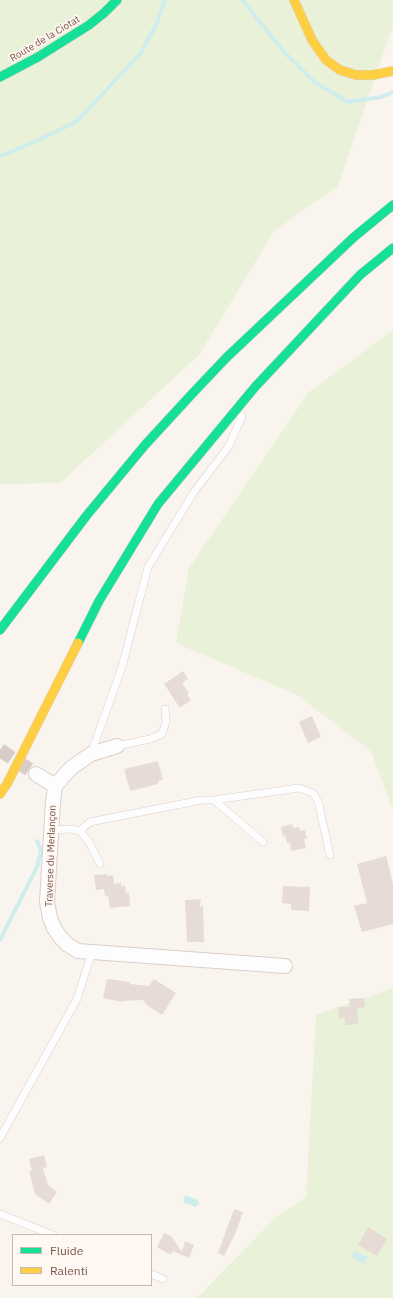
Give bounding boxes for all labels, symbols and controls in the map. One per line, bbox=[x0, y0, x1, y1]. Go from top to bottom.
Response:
street label: Route de la Ciotat bbox=[8, 13, 82, 65]
street label: Traverse du Merlançon bbox=[43, 805, 59, 907]
legend bbox=[12, 1234, 152, 1286]
text: Fluide bbox=[50, 1243, 83, 1258]
text: Ralenti bbox=[50, 1263, 88, 1278]

